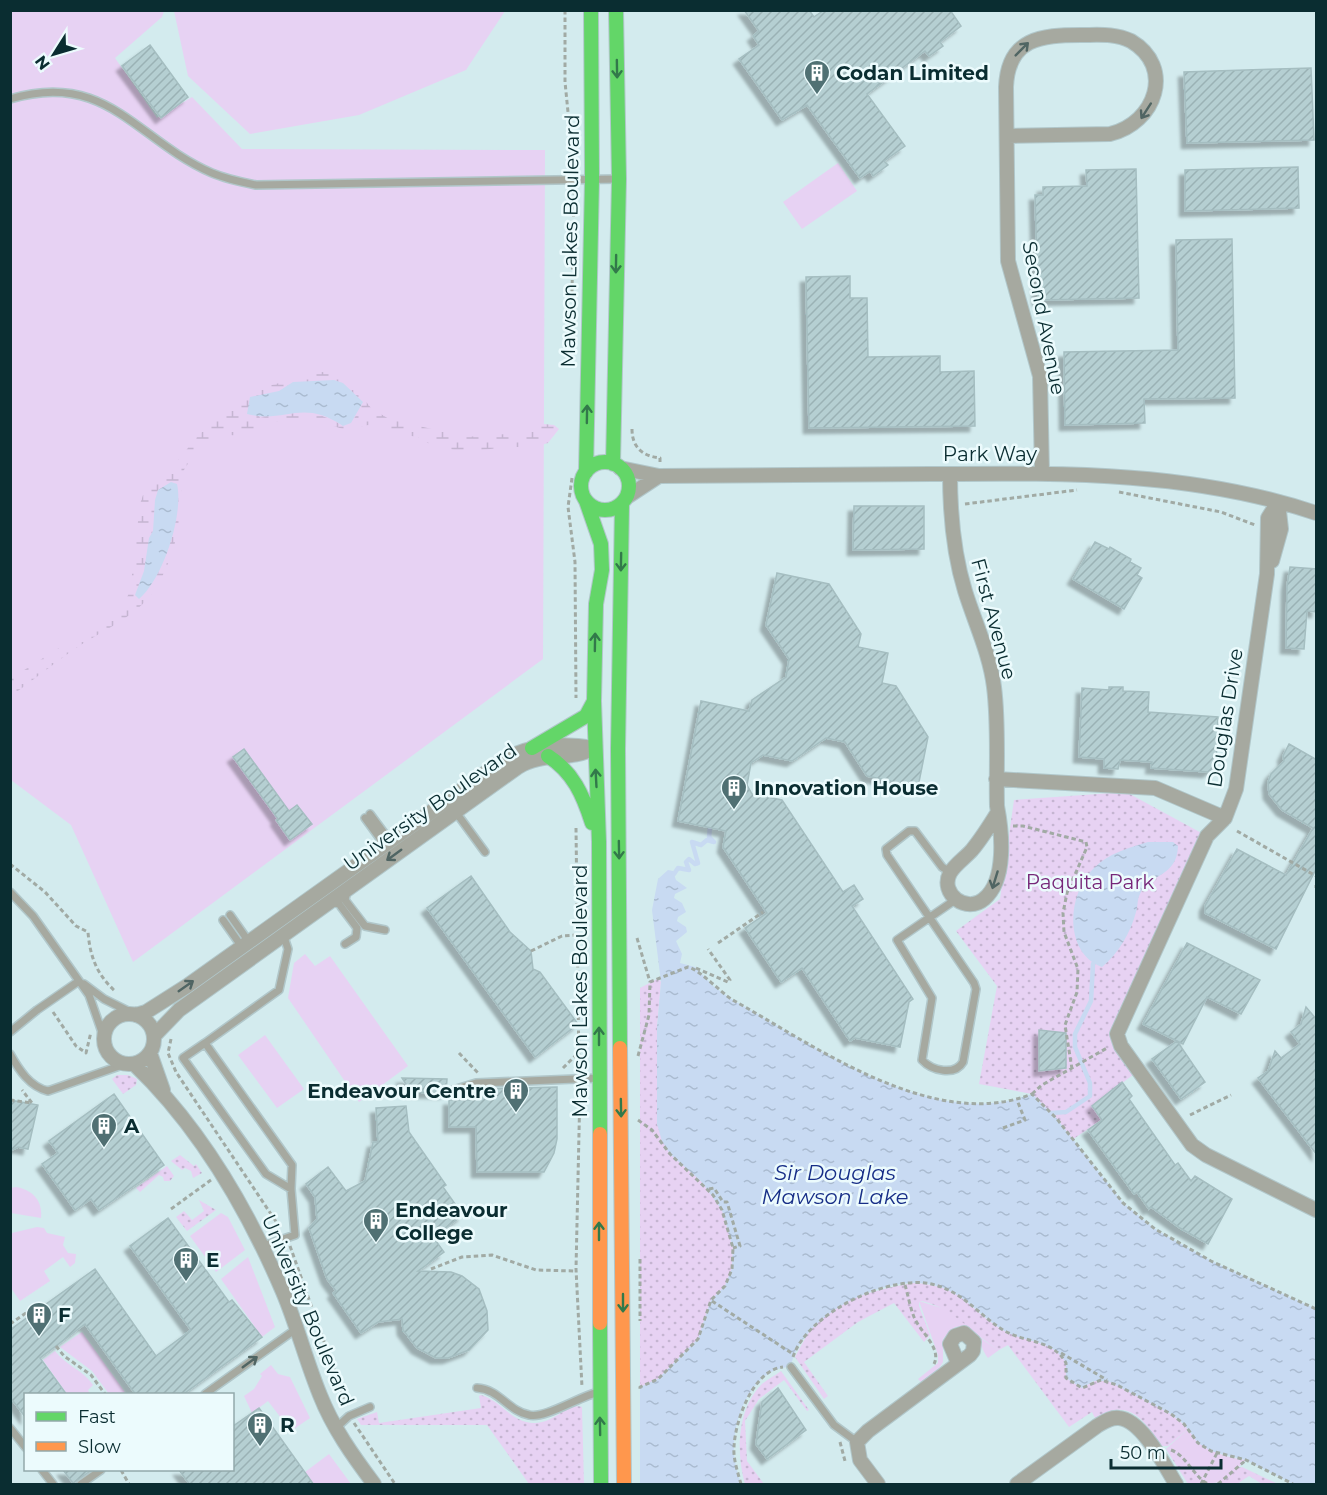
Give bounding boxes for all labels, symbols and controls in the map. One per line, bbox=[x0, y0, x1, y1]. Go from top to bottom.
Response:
north arrow bbox=[24, 24, 84, 84]
one-way arrow bbox=[1014, 42, 1029, 56]
text: N bbox=[31, 52, 54, 74]
one-way arrow bbox=[611, 58, 623, 78]
building icon: Codan Limited bbox=[802, 58, 832, 96]
place label: Codan Limited bbox=[836, 61, 989, 85]
one-way arrow bbox=[1140, 102, 1152, 119]
street label: Mawson Lakes Boulevard bbox=[556, 114, 584, 368]
street label: Second Avenue bbox=[1017, 239, 1071, 397]
one-way arrow bbox=[611, 253, 622, 273]
one-way arrow bbox=[581, 404, 593, 424]
street label: Park Way bbox=[943, 442, 1037, 466]
one-way arrow bbox=[615, 551, 627, 571]
street label: First Avenue bbox=[966, 556, 1022, 682]
one-way arrow bbox=[589, 633, 601, 653]
street label: Douglas Drive bbox=[1202, 647, 1248, 789]
street label: University Boulevard bbox=[339, 738, 521, 876]
one-way arrow bbox=[590, 769, 601, 789]
building icon: Innovation House bbox=[719, 773, 749, 811]
place label: Innovation House bbox=[754, 776, 938, 800]
one-way arrow bbox=[613, 839, 625, 859]
one-way arrow bbox=[387, 849, 403, 861]
street label: Mawson Lakes Boulevard bbox=[568, 864, 592, 1118]
one-way arrow bbox=[989, 870, 1000, 889]
park label: Paquita Park bbox=[1026, 870, 1154, 894]
one-way arrow bbox=[178, 980, 194, 992]
one-way arrow bbox=[593, 1027, 605, 1047]
building icon: Endeavour Centre bbox=[501, 1076, 531, 1114]
place label: Endeavour Centre bbox=[307, 1079, 496, 1103]
one-way arrow bbox=[615, 1097, 627, 1117]
building icon: A bbox=[89, 1111, 119, 1149]
place label: A bbox=[123, 1114, 140, 1138]
water label: Sir Douglas Mawson Lake bbox=[762, 1160, 908, 1209]
place label: Endeavour College bbox=[395, 1198, 508, 1245]
building icon: Endeavour College bbox=[361, 1206, 391, 1244]
street label: University Boulevard bbox=[257, 1211, 359, 1409]
one-way arrow bbox=[593, 1222, 605, 1242]
building icon: E bbox=[171, 1245, 201, 1283]
place label: E bbox=[206, 1248, 219, 1272]
one-way arrow bbox=[617, 1292, 629, 1312]
building icon: F bbox=[24, 1300, 54, 1338]
place label: F bbox=[58, 1303, 71, 1327]
one-way arrow bbox=[242, 1356, 258, 1368]
legend bbox=[24, 1393, 234, 1471]
text: Fast bbox=[78, 1406, 116, 1428]
building icon: R bbox=[245, 1410, 275, 1448]
place label: R bbox=[280, 1413, 295, 1437]
one-way arrow bbox=[594, 1417, 606, 1437]
scale bar bbox=[1111, 1432, 1220, 1470]
text: Slow bbox=[78, 1436, 121, 1458]
text: 50 m bbox=[1120, 1442, 1166, 1464]

